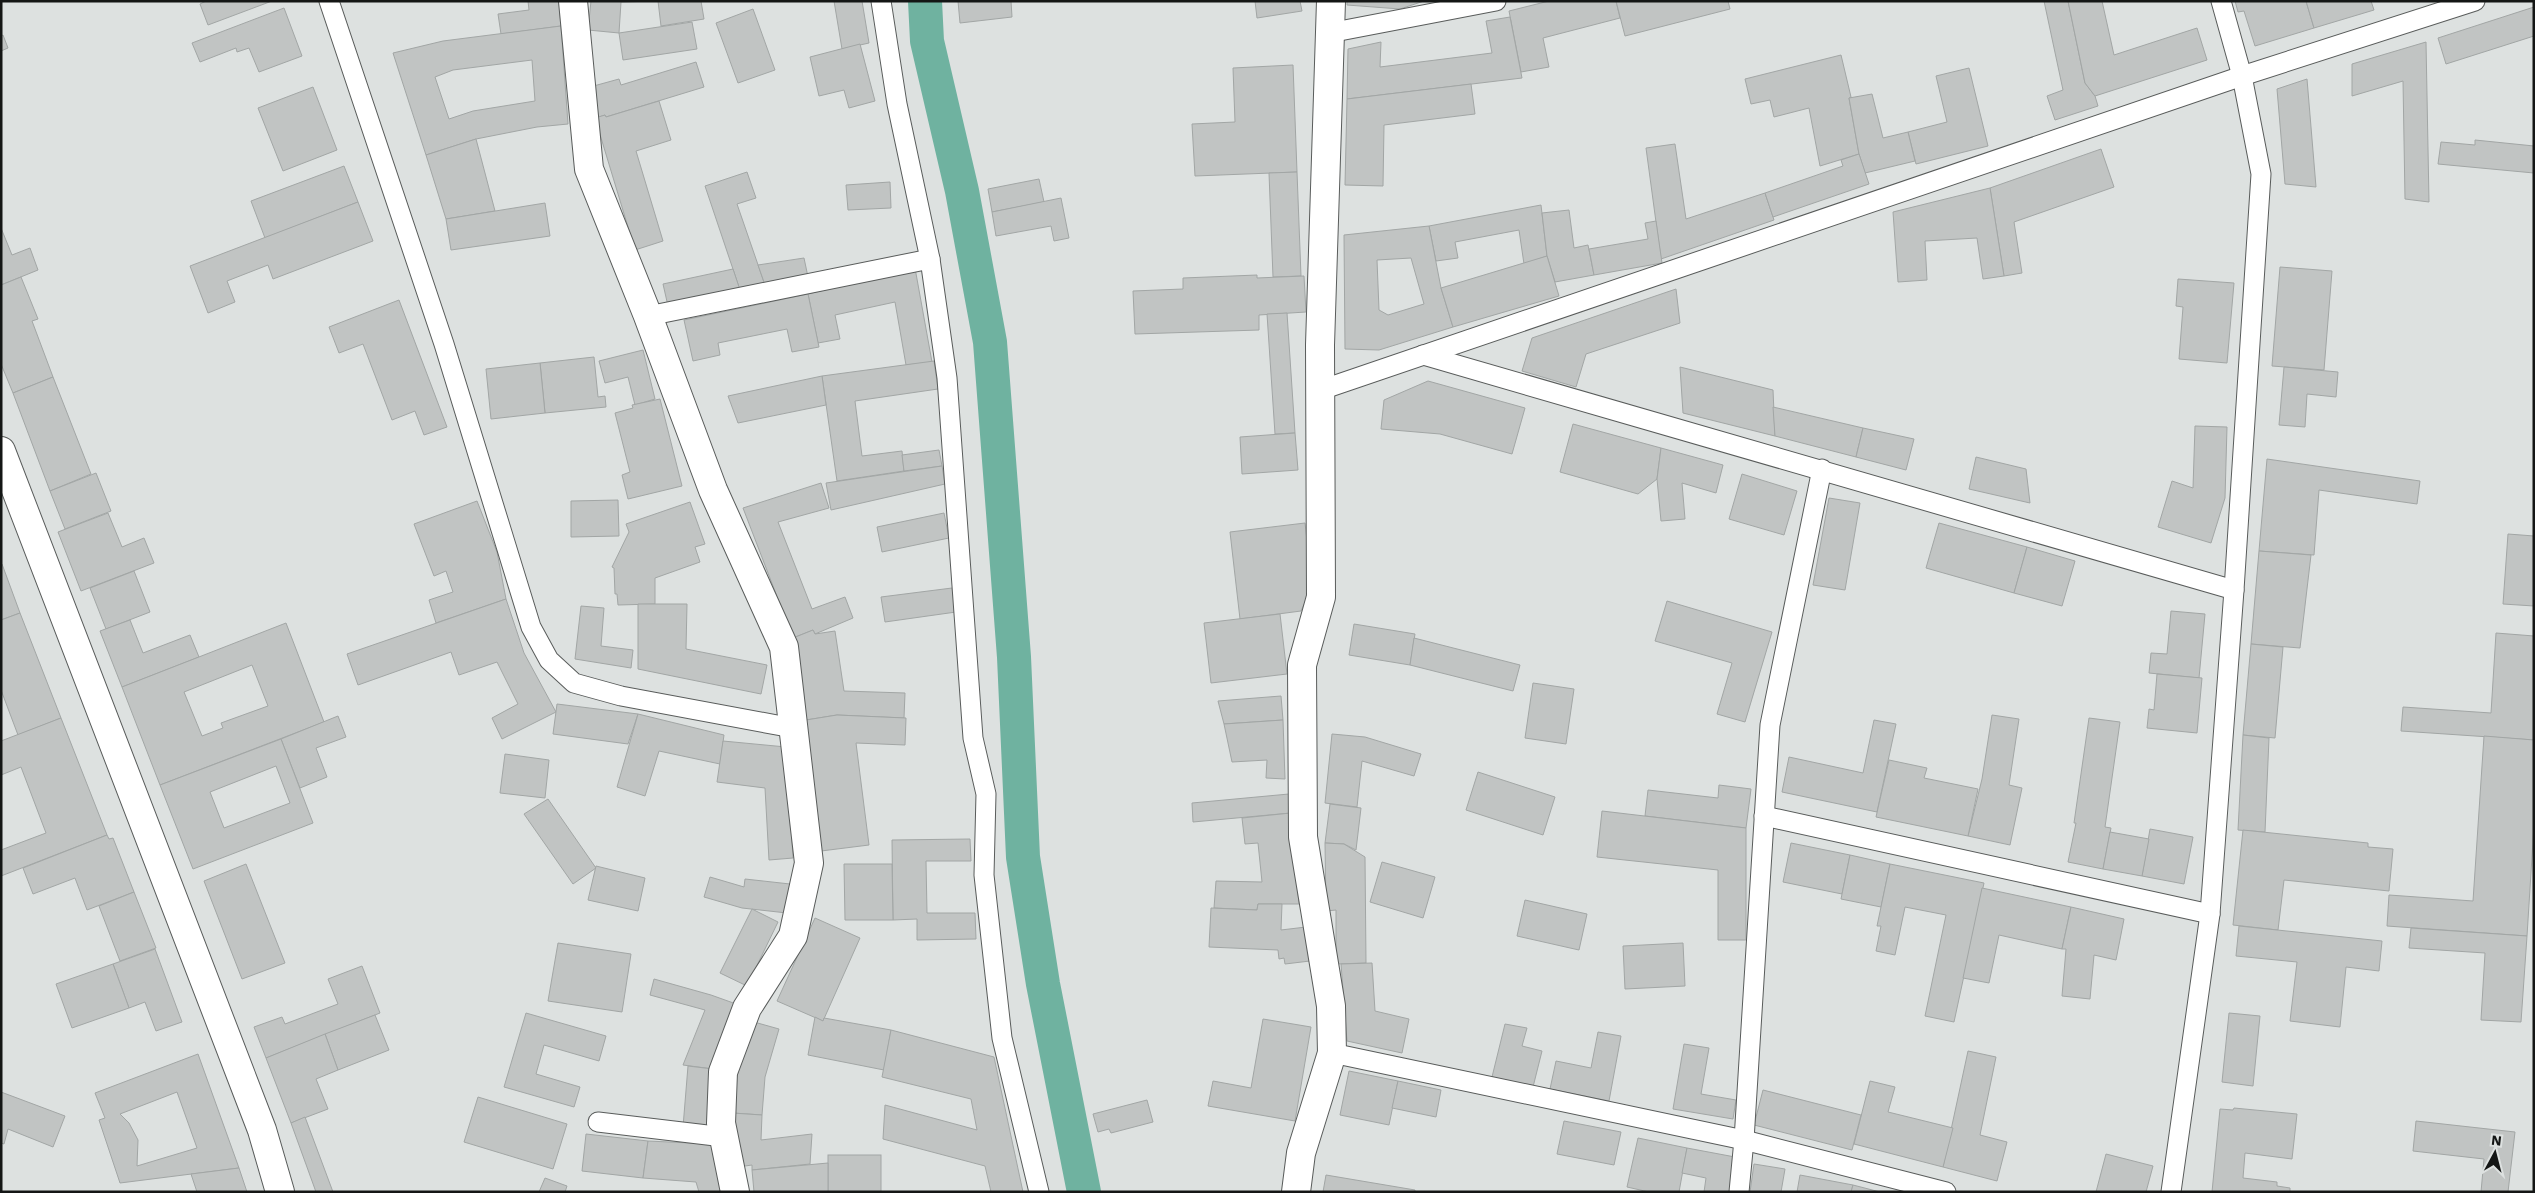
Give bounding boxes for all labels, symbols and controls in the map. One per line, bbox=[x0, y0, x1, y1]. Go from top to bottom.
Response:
north arrow bbox=[2470, 1128, 2520, 1178]
text: N bbox=[2490, 1132, 2503, 1149]

